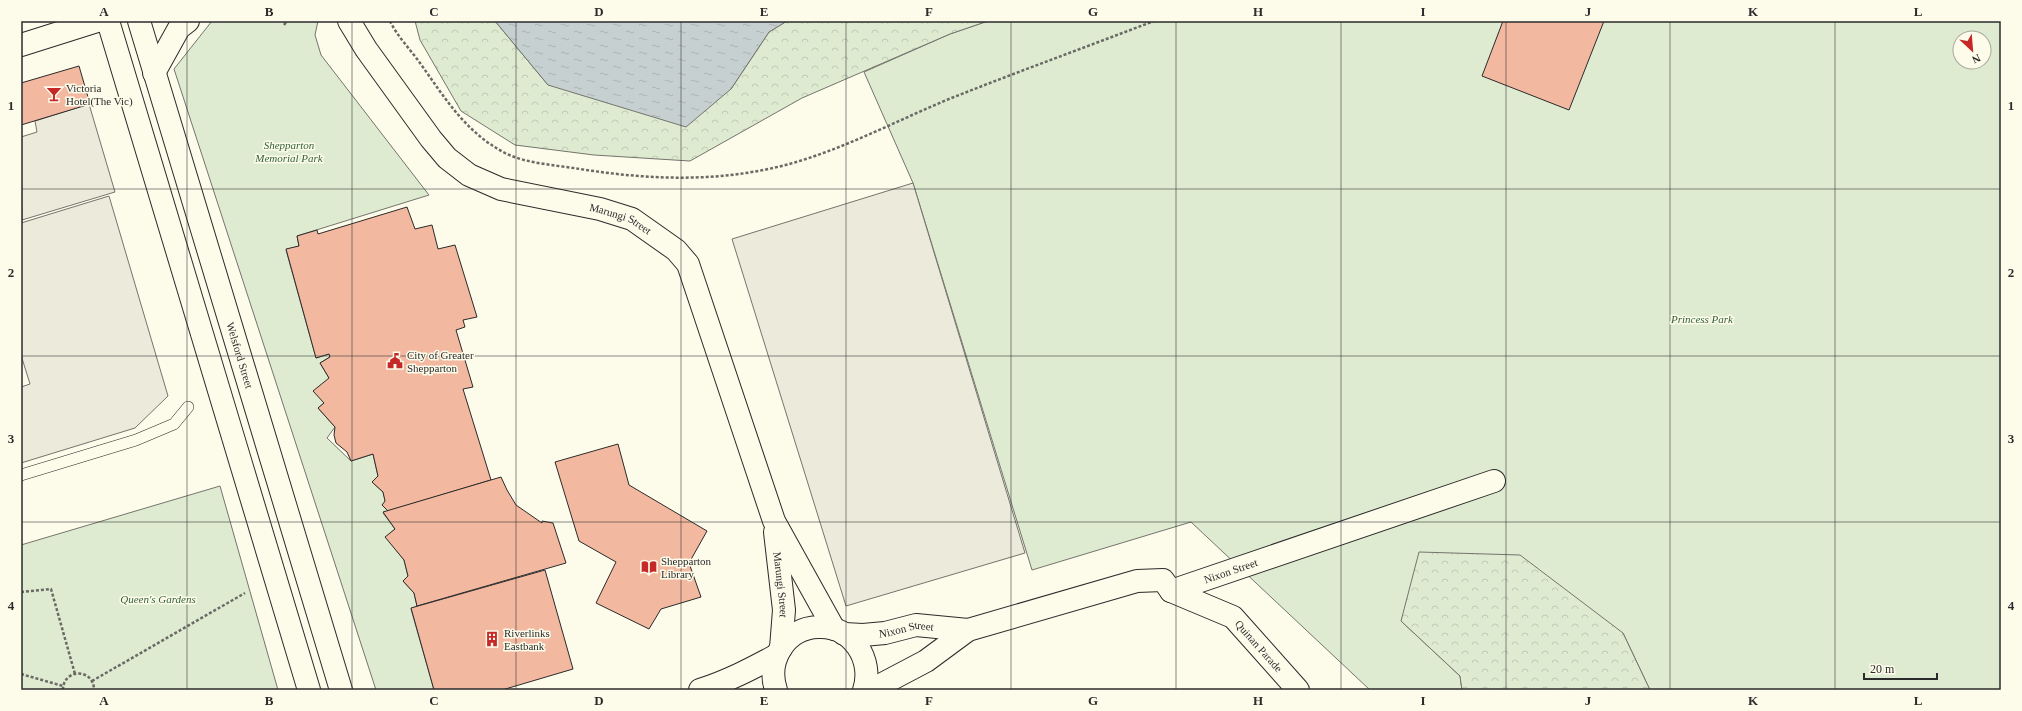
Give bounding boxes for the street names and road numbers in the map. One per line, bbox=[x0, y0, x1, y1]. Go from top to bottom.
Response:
street label: Marungi Street bbox=[588, 201, 654, 237]
street label: Welsford Street bbox=[224, 321, 256, 390]
street label: Marungi Street bbox=[771, 551, 790, 618]
street label: Nixon Street bbox=[1202, 556, 1259, 585]
street label: Quinan Parade bbox=[1233, 618, 1285, 674]
street label: Nixon Street bbox=[878, 619, 934, 640]

